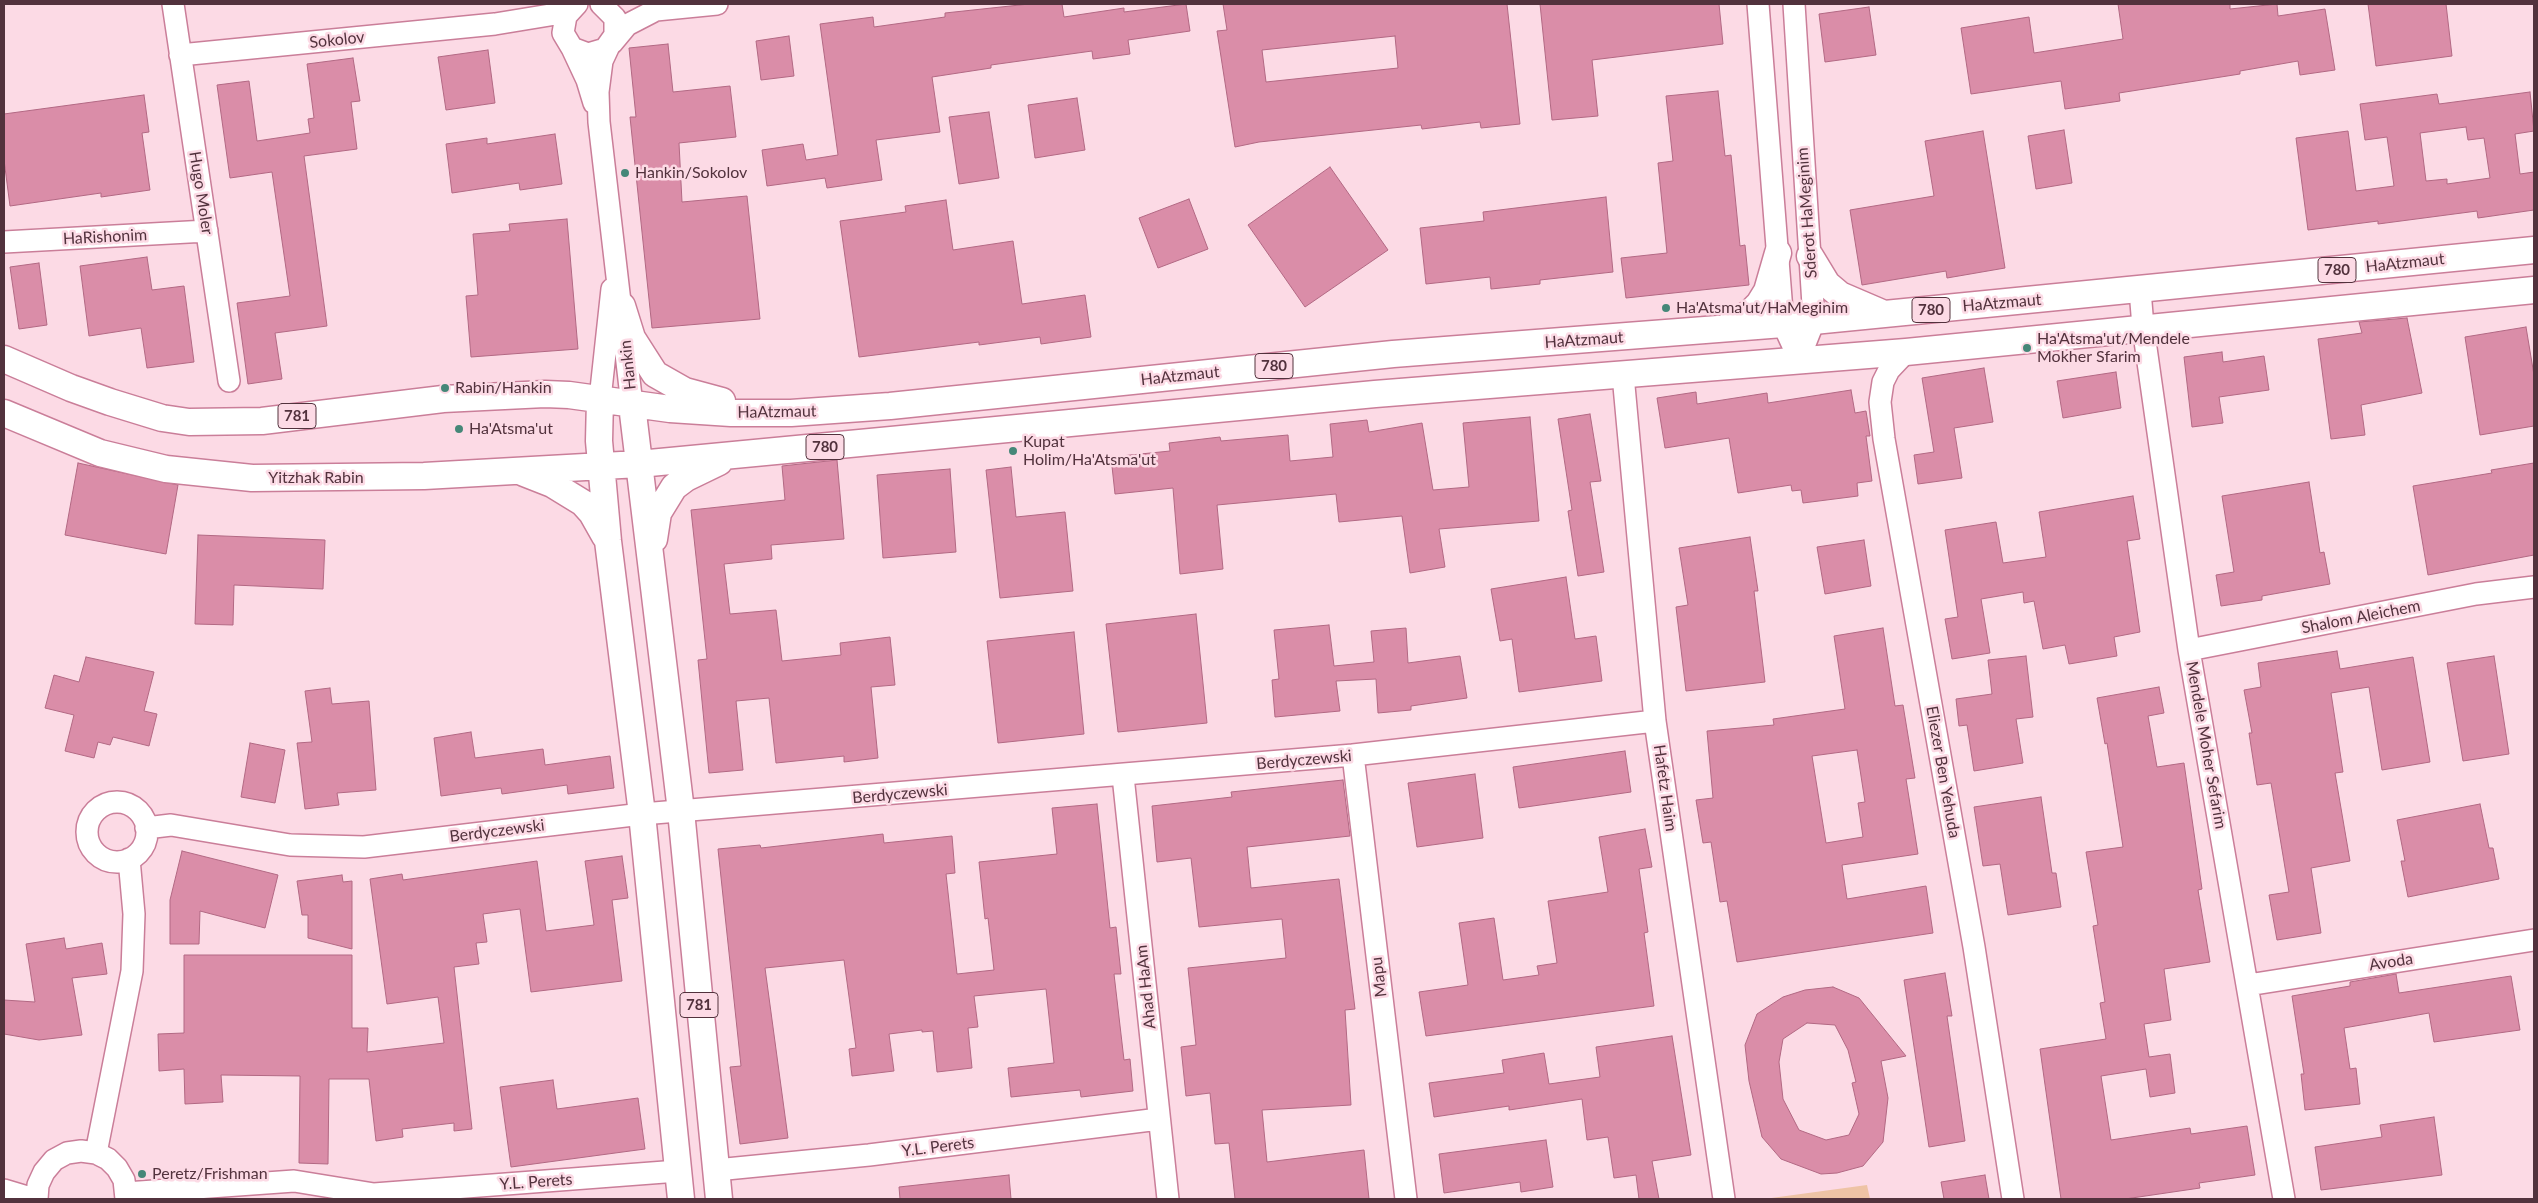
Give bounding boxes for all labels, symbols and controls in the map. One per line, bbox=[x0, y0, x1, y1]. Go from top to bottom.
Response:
street label: Sokolov bbox=[308, 28, 366, 52]
street label: Sderot HaMeginim bbox=[1793, 147, 1821, 279]
street label: Hugo Moler bbox=[185, 150, 217, 236]
place label: Hankin/Sokolov bbox=[635, 163, 747, 183]
marker: Hankin/Sokolov bbox=[619, 167, 631, 179]
street label: HaRishonim bbox=[62, 225, 148, 249]
street label: HaAtzmaut bbox=[2365, 249, 2445, 277]
road number: 780 bbox=[2318, 258, 2356, 282]
street label: HaAtzmaut bbox=[1962, 290, 2042, 316]
place label: Ha'Atsma'ut/HaMeginim bbox=[1676, 298, 1848, 318]
road number: 780 bbox=[1912, 298, 1950, 322]
marker: Ha'Atsma'ut/HaMeginim bbox=[1660, 302, 1672, 314]
street label: HaAtzmaut bbox=[1544, 328, 1624, 352]
place label: Ha'Atsma'ut/Mendele Mokher Sfarim bbox=[2037, 329, 2190, 367]
street label: Hankin bbox=[616, 339, 640, 391]
marker: Ha'Atsma'ut/Mendele Mokher Sfarim bbox=[2021, 342, 2033, 354]
road number: 780 bbox=[1255, 354, 1293, 378]
street label: HaAtzmaut bbox=[1140, 362, 1220, 390]
place label: Rabin/Hankin bbox=[455, 378, 552, 398]
marker: Rabin/Hankin bbox=[439, 382, 451, 394]
street label: HaAtzmaut bbox=[737, 402, 817, 422]
road number: 781 bbox=[278, 404, 316, 428]
place label: Ha'Atsma'ut bbox=[469, 419, 553, 439]
marker: Ha'Atsma'ut bbox=[453, 423, 465, 435]
place label: Kupat Holim/Ha'Atsma'ut bbox=[1023, 432, 1156, 470]
road number: 780 bbox=[806, 434, 844, 460]
marker: Kupat Holim/Ha'Atsma'ut bbox=[1007, 445, 1019, 457]
street label: Yitzhak Rabin bbox=[268, 468, 364, 488]
street label: Shalom Aleichem bbox=[2300, 596, 2422, 638]
street label: Mendele Moher Sefarim bbox=[2182, 660, 2230, 830]
street label: Eliezer Ben Yehuda bbox=[1922, 704, 1964, 840]
street label: Hafetz Haim bbox=[1649, 743, 1681, 833]
street label: Berdyczewski bbox=[1256, 746, 1352, 774]
street label: Berdyczewski bbox=[852, 780, 948, 808]
street label: Berdyczewski bbox=[448, 816, 546, 846]
street label: Ahad HaAm bbox=[1132, 944, 1160, 1030]
street label: Avoda bbox=[2368, 949, 2414, 975]
street label: Mapu bbox=[1367, 956, 1391, 998]
road number: 781 bbox=[680, 992, 718, 1018]
street label: Y.L. Perets bbox=[901, 1133, 975, 1161]
place label: Peretz/Frishman bbox=[152, 1164, 268, 1184]
marker: Peretz/Frishman bbox=[136, 1168, 148, 1180]
street label: Y.L. Perets bbox=[499, 1170, 573, 1194]

